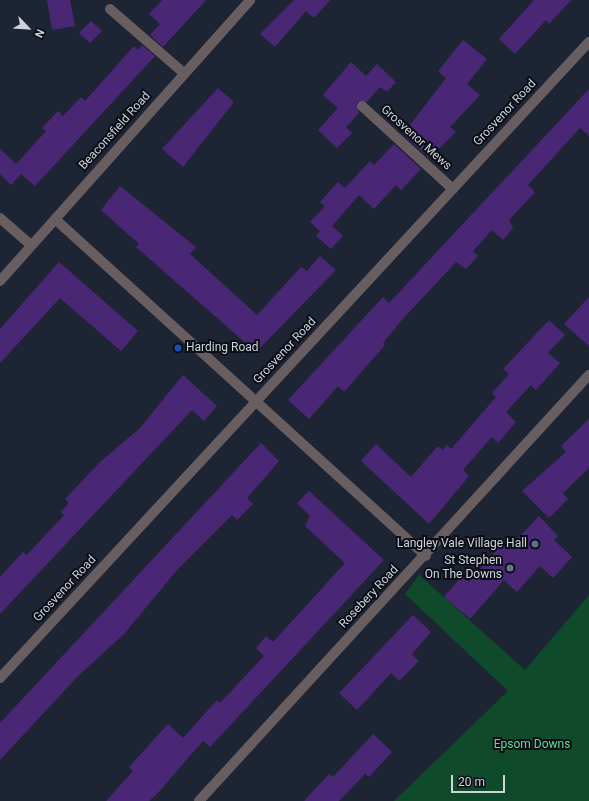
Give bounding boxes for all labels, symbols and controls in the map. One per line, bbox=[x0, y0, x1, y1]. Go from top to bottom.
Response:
north arrow bbox=[8, 8, 48, 48]
text: N bbox=[32, 27, 47, 40]
street label: Grosvenor Road bbox=[471, 77, 539, 149]
street label: Beaconsfield Road bbox=[76, 89, 154, 173]
street label: Grosvenor Mews bbox=[378, 103, 454, 173]
street label: Grosvenor Road bbox=[251, 315, 319, 387]
place label: Harding Road bbox=[186, 341, 259, 355]
marker: Harding Road bbox=[173, 343, 183, 353]
place label: Langley Vale Village Hall bbox=[397, 537, 527, 551]
marker: Langley Vale Village Hall bbox=[530, 539, 540, 549]
street label: Grosvenor Road bbox=[31, 553, 99, 625]
place label: St Stephen On The Downs bbox=[424, 554, 502, 582]
street label: Rosebery Road bbox=[336, 563, 402, 631]
marker: St Stephen On The Downs bbox=[505, 563, 515, 573]
park label: Epsom Downs bbox=[494, 738, 570, 752]
scale bar bbox=[453, 767, 507, 793]
text: 20 m bbox=[458, 775, 485, 789]

